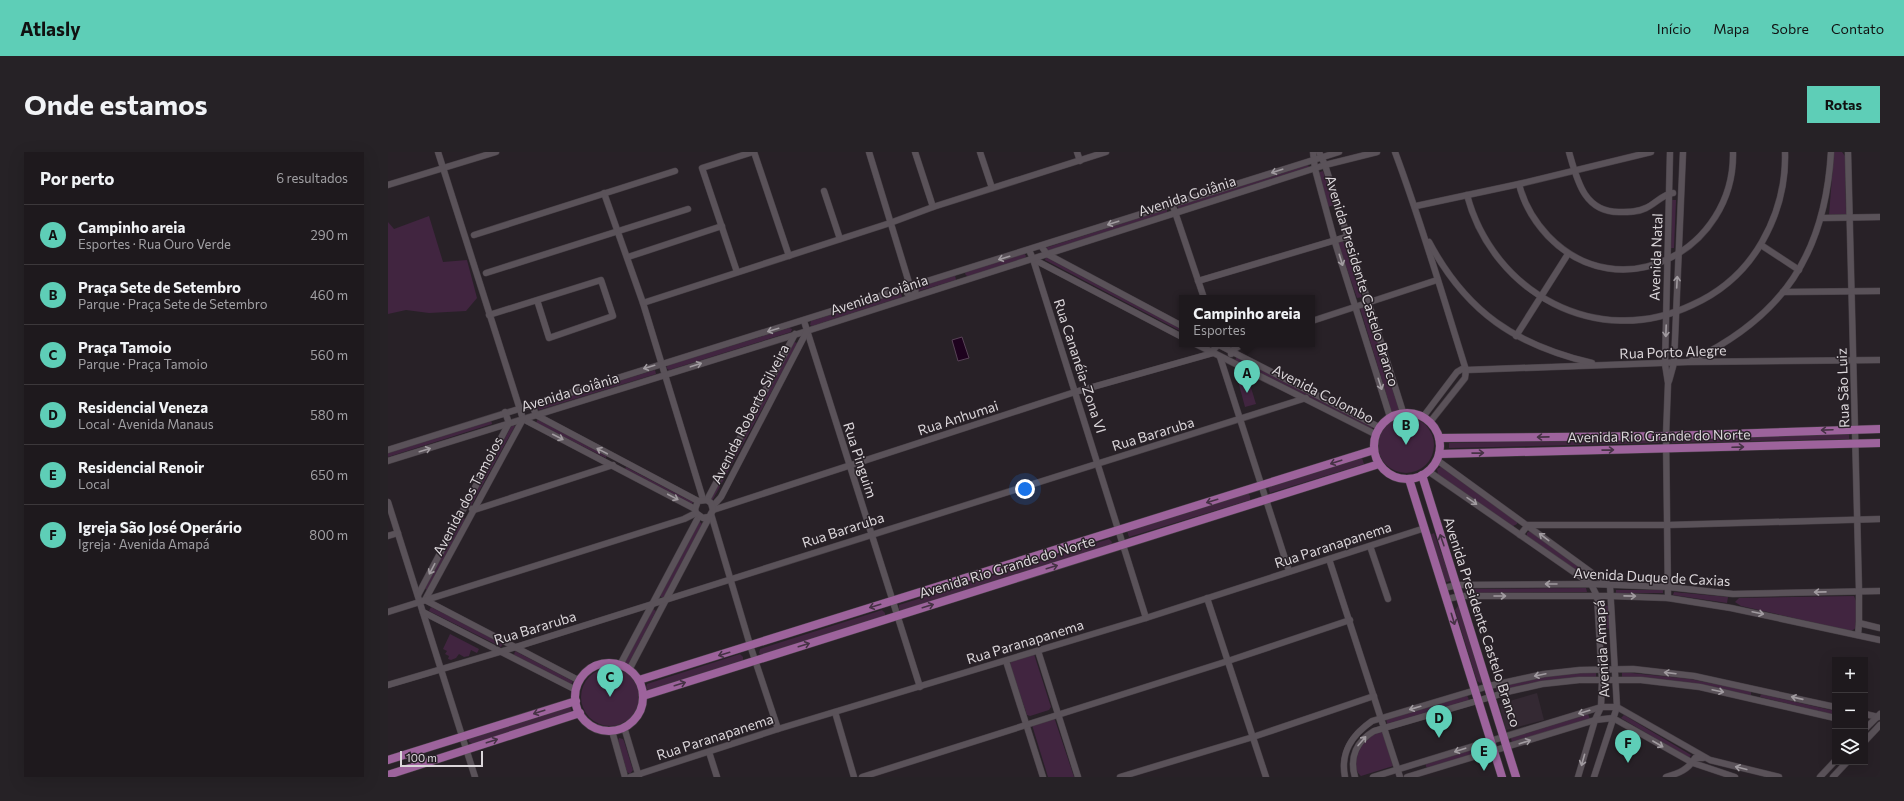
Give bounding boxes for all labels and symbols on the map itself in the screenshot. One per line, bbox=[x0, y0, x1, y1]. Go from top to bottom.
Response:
one-way arrow bbox=[1271, 168, 1284, 175]
street label: Avenida Goiânia bbox=[1136, 172, 1238, 219]
street label: Avenida Presidente Castelo Branco bbox=[1322, 173, 1403, 388]
street label: Avenida Natal bbox=[1645, 213, 1666, 301]
one-way arrow bbox=[1107, 220, 1120, 227]
one-way arrow bbox=[998, 254, 1010, 262]
one-way arrow bbox=[1337, 254, 1345, 266]
street label: Avenida Goiânia bbox=[828, 271, 930, 318]
one-way arrow bbox=[1673, 276, 1681, 289]
street label: Rua Cananéia-Zona VI bbox=[1051, 296, 1110, 435]
one-way arrow bbox=[1662, 324, 1669, 337]
one-way arrow bbox=[767, 327, 780, 334]
street label: Avenida Roberto Silveira bbox=[707, 341, 792, 486]
street label: Rua Porto Alegre bbox=[1619, 341, 1727, 362]
street label: Rua São Luiz bbox=[1833, 348, 1852, 428]
pin: A bbox=[1234, 360, 1260, 393]
one-way arrow bbox=[690, 361, 703, 368]
street label: Avenida Colombo bbox=[1270, 361, 1377, 427]
one-way arrow bbox=[642, 364, 655, 371]
street label: Avenida Goiânia bbox=[519, 369, 621, 414]
one-way arrow bbox=[1377, 377, 1384, 390]
street label: Rua Anhumai bbox=[915, 396, 1000, 439]
pin: B bbox=[1393, 412, 1419, 445]
street label: Rua Bararuba bbox=[1110, 413, 1196, 454]
street label: Rua Pinguim bbox=[840, 420, 881, 500]
street label: Avenida Rio Grande do Norte bbox=[1567, 425, 1751, 446]
one-way arrow bbox=[1821, 427, 1834, 434]
street label: Avenida dos Tamoios bbox=[429, 433, 506, 558]
one-way arrow bbox=[1537, 433, 1550, 441]
one-way arrow bbox=[551, 434, 563, 441]
one-way arrow bbox=[1731, 443, 1744, 451]
one-way arrow bbox=[419, 446, 432, 453]
one-way arrow bbox=[596, 446, 608, 454]
one-way arrow bbox=[1601, 446, 1614, 454]
one-way arrow bbox=[1471, 449, 1484, 457]
one-way arrow bbox=[1331, 458, 1343, 466]
your location bbox=[1015, 479, 1035, 499]
one-way arrow bbox=[667, 494, 679, 502]
one-way arrow bbox=[1466, 497, 1477, 505]
one-way arrow bbox=[1206, 498, 1219, 505]
street label: Rua Bararuba bbox=[800, 508, 886, 551]
street label: Avenida Presidente Castelo Branco bbox=[1440, 515, 1525, 729]
street label: Rua Paranapanema bbox=[1272, 518, 1393, 571]
street label: Avenida Rio Grande do Norte bbox=[917, 532, 1097, 601]
one-way arrow bbox=[1539, 533, 1550, 541]
one-way arrow bbox=[1437, 534, 1445, 546]
one-way arrow bbox=[427, 563, 435, 575]
one-way arrow bbox=[1046, 563, 1059, 570]
street label: Avenida Duque de Caxias bbox=[1573, 564, 1731, 589]
one-way arrow bbox=[1545, 581, 1558, 588]
one-way arrow bbox=[1814, 588, 1827, 596]
one-way arrow bbox=[1493, 592, 1506, 600]
one-way arrow bbox=[1623, 592, 1636, 600]
street label: Avenida Amapá bbox=[1590, 600, 1613, 698]
one-way arrow bbox=[922, 602, 935, 609]
one-way arrow bbox=[868, 603, 881, 610]
street label: Rua Bararuba bbox=[492, 607, 578, 648]
one-way arrow bbox=[1752, 610, 1765, 618]
one-way arrow bbox=[1450, 612, 1457, 625]
street label: Rua Paranapanema bbox=[964, 616, 1086, 667]
one-way arrow bbox=[798, 641, 811, 648]
one-way arrow bbox=[718, 650, 730, 658]
pin: C bbox=[597, 664, 623, 697]
one-way arrow bbox=[1664, 669, 1677, 676]
one-way arrow bbox=[1534, 671, 1547, 679]
one-way arrow bbox=[674, 680, 687, 687]
one-way arrow bbox=[1712, 687, 1725, 695]
one-way arrow bbox=[1791, 694, 1804, 702]
one-way arrow bbox=[1408, 705, 1421, 712]
pin: D bbox=[1426, 705, 1452, 738]
one-way arrow bbox=[533, 709, 545, 717]
one-way arrow bbox=[1578, 709, 1591, 716]
street label: Rua Paranapanema bbox=[654, 710, 775, 763]
pin: F bbox=[1615, 730, 1641, 763]
one-way arrow bbox=[1357, 736, 1366, 746]
one-way arrow bbox=[485, 737, 497, 745]
pin: E bbox=[1471, 738, 1497, 771]
one-way arrow bbox=[1518, 738, 1531, 745]
one-way arrow bbox=[1652, 740, 1664, 748]
one-way arrow bbox=[1454, 747, 1467, 754]
scale bar bbox=[400, 749, 483, 768]
one-way arrow bbox=[1579, 753, 1586, 766]
one-way arrow bbox=[1735, 763, 1748, 771]

